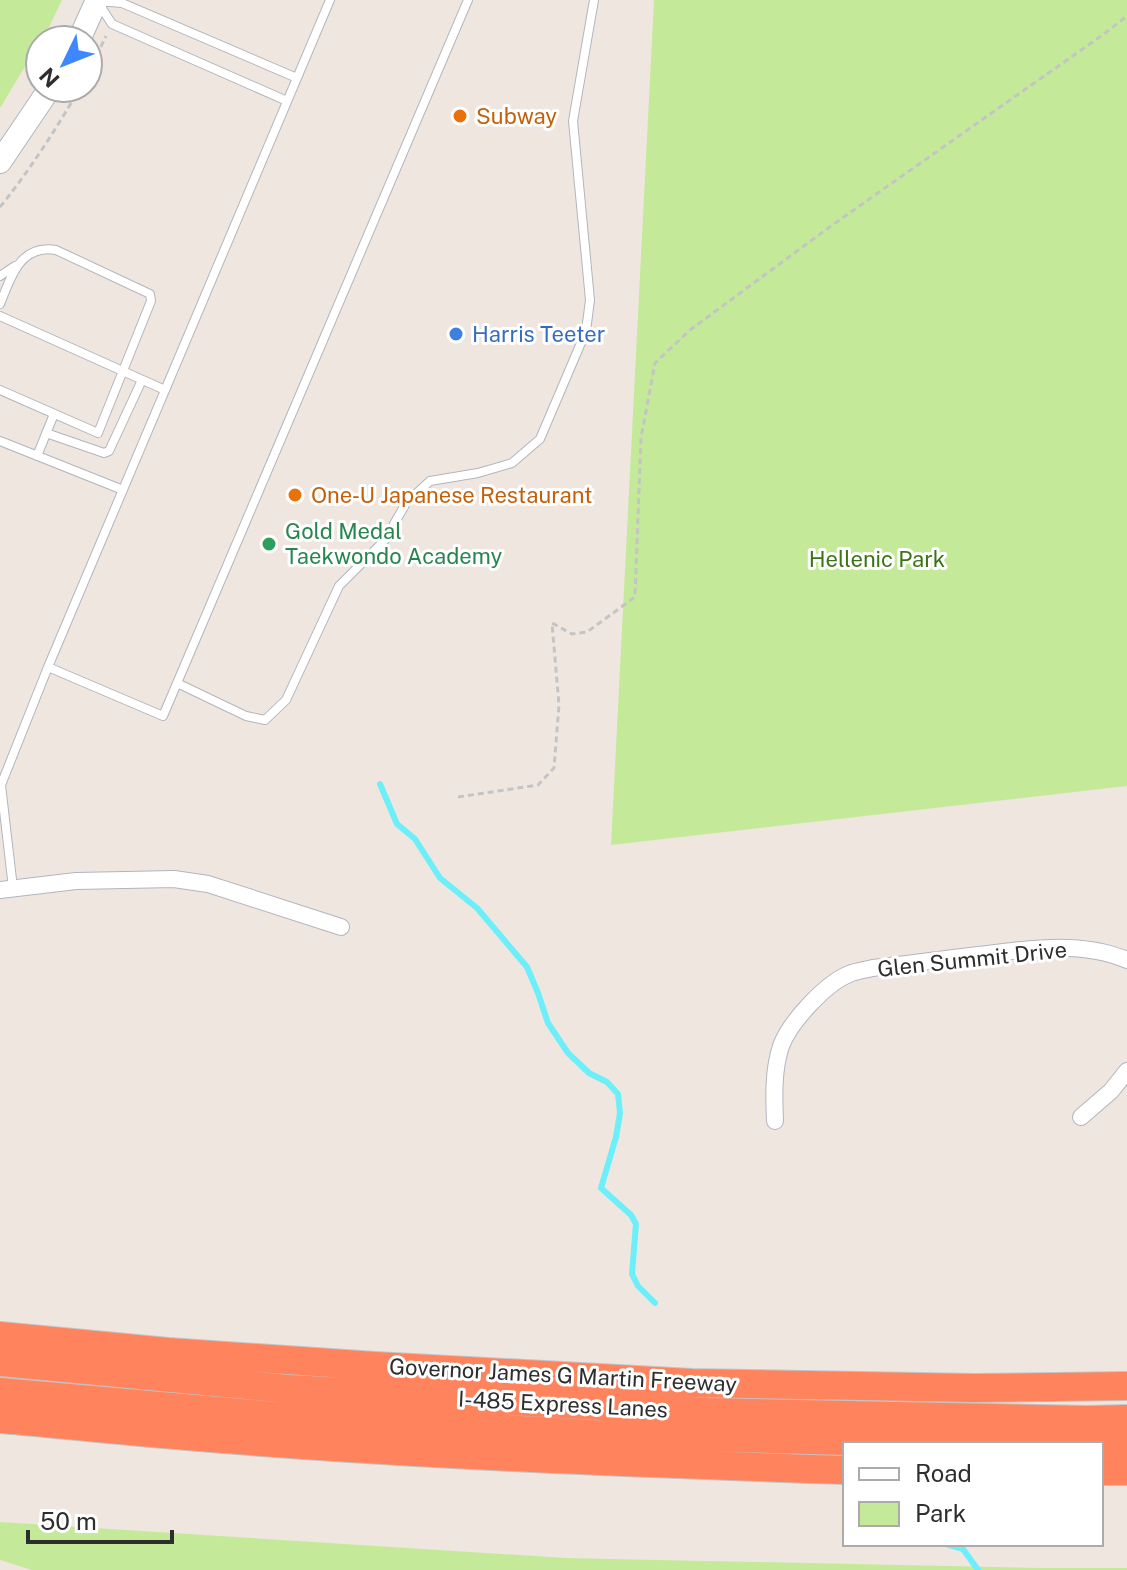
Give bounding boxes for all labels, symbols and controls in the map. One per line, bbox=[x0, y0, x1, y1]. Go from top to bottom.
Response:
north arrow bbox=[24, 24, 104, 104]
text: N bbox=[34, 62, 65, 93]
place label: Subway bbox=[476, 103, 557, 129]
marker: Subway bbox=[451, 107, 469, 125]
place label: Harris Teeter bbox=[472, 321, 605, 347]
marker: Harris Teeter bbox=[447, 325, 465, 343]
place label: One‐U Japanese Restaurant bbox=[311, 482, 592, 508]
marker: One‐U Japanese Restaurant bbox=[286, 486, 304, 504]
place label: Gold Medal Taekwondo Academy bbox=[285, 518, 502, 569]
marker: Gold Medal Taekwondo Academy bbox=[260, 535, 278, 553]
park label: Hellenic Park bbox=[809, 546, 945, 572]
street label: Glen Summit Drive bbox=[876, 936, 1068, 982]
street label: Governor James G Martin Freeway bbox=[388, 1353, 738, 1397]
street label: I-485 Express Lanes bbox=[457, 1386, 669, 1422]
legend bbox=[843, 1442, 1103, 1546]
text: Road bbox=[915, 1459, 972, 1487]
scale bar bbox=[28, 1494, 172, 1544]
text: Park bbox=[915, 1499, 966, 1527]
text: 50 m bbox=[40, 1507, 97, 1535]

